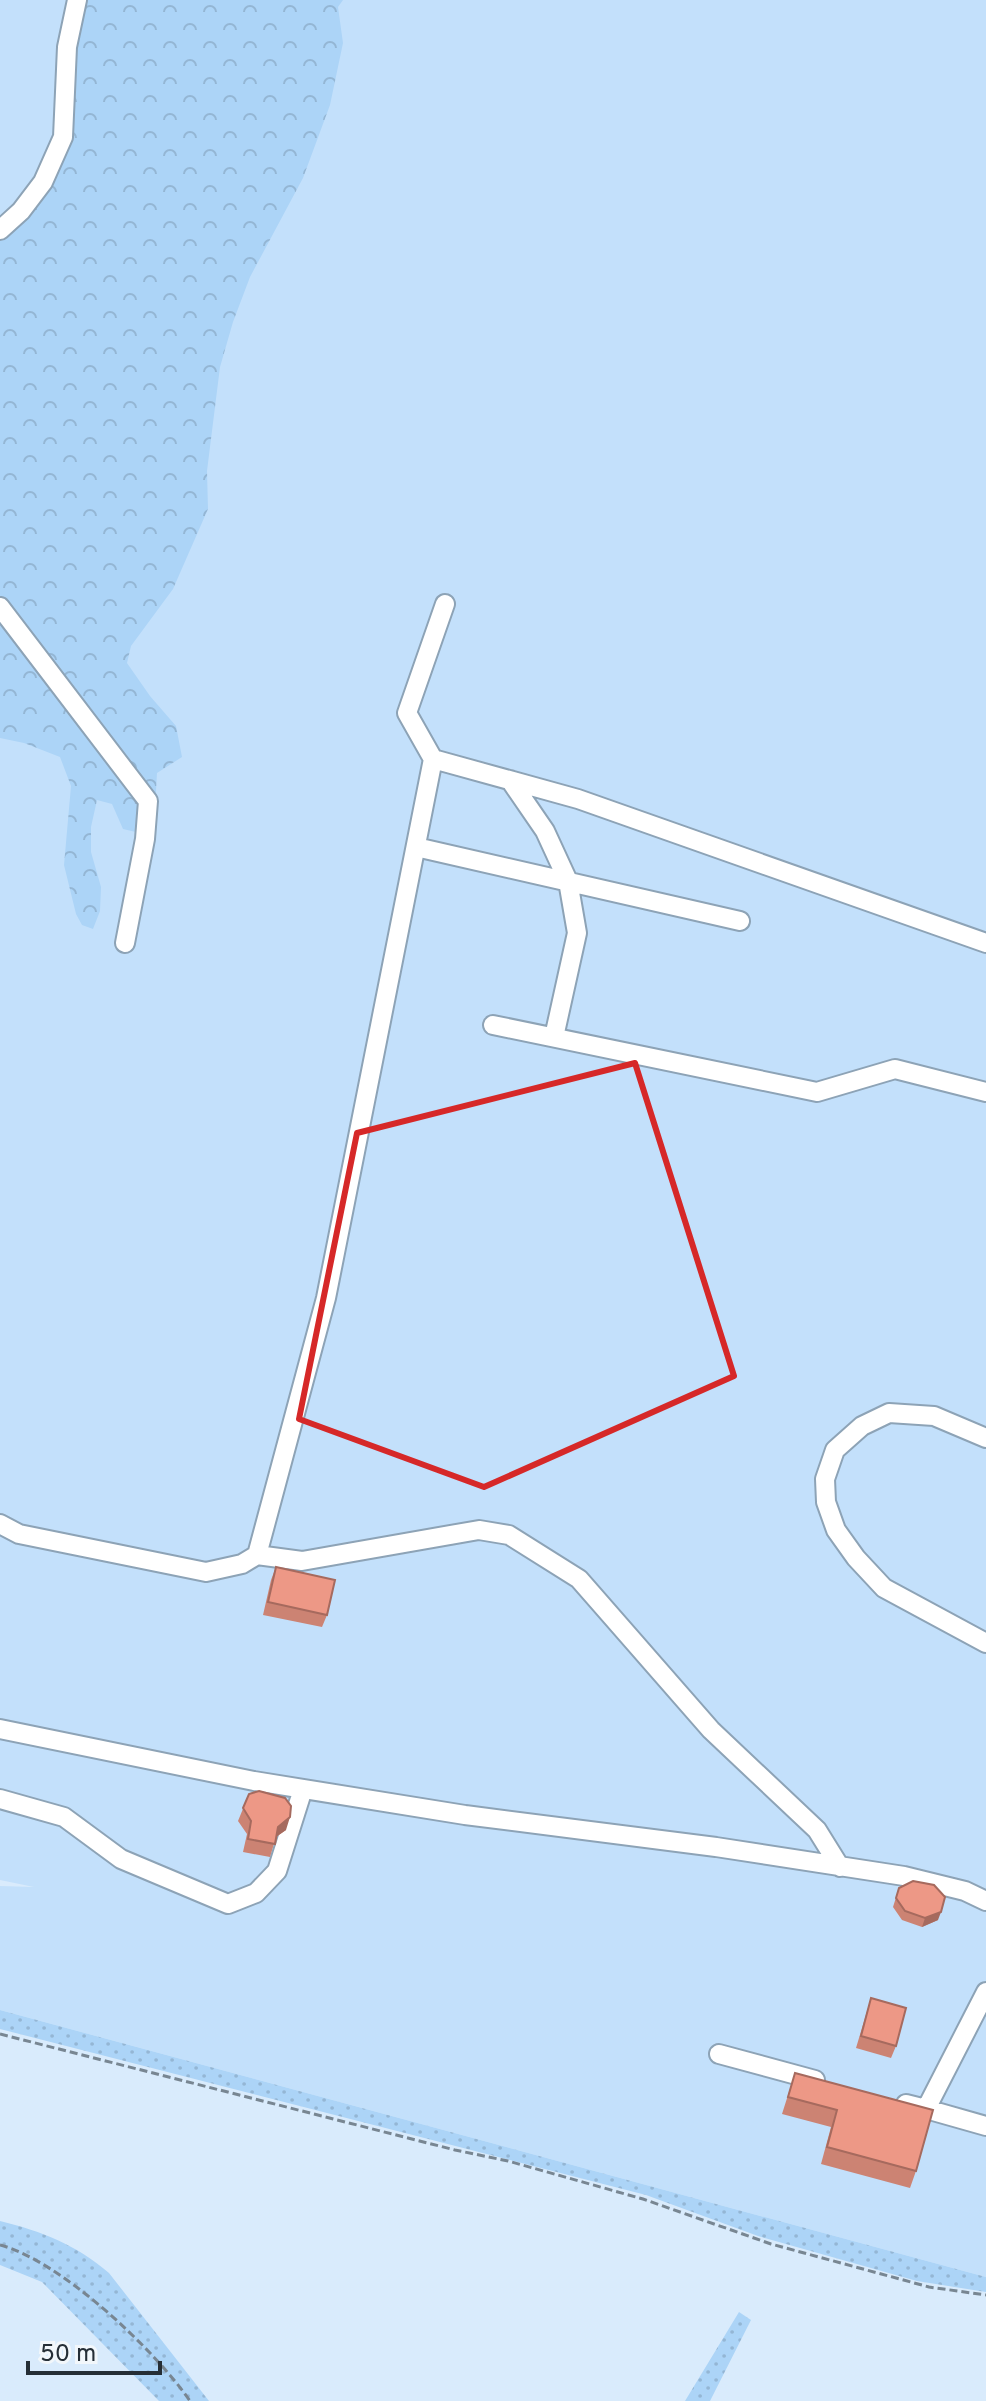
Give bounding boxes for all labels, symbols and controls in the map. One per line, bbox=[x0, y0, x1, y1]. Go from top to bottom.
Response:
scale bar bbox=[28, 2325, 160, 2375]
text: 50 m bbox=[40, 2340, 96, 2370]

